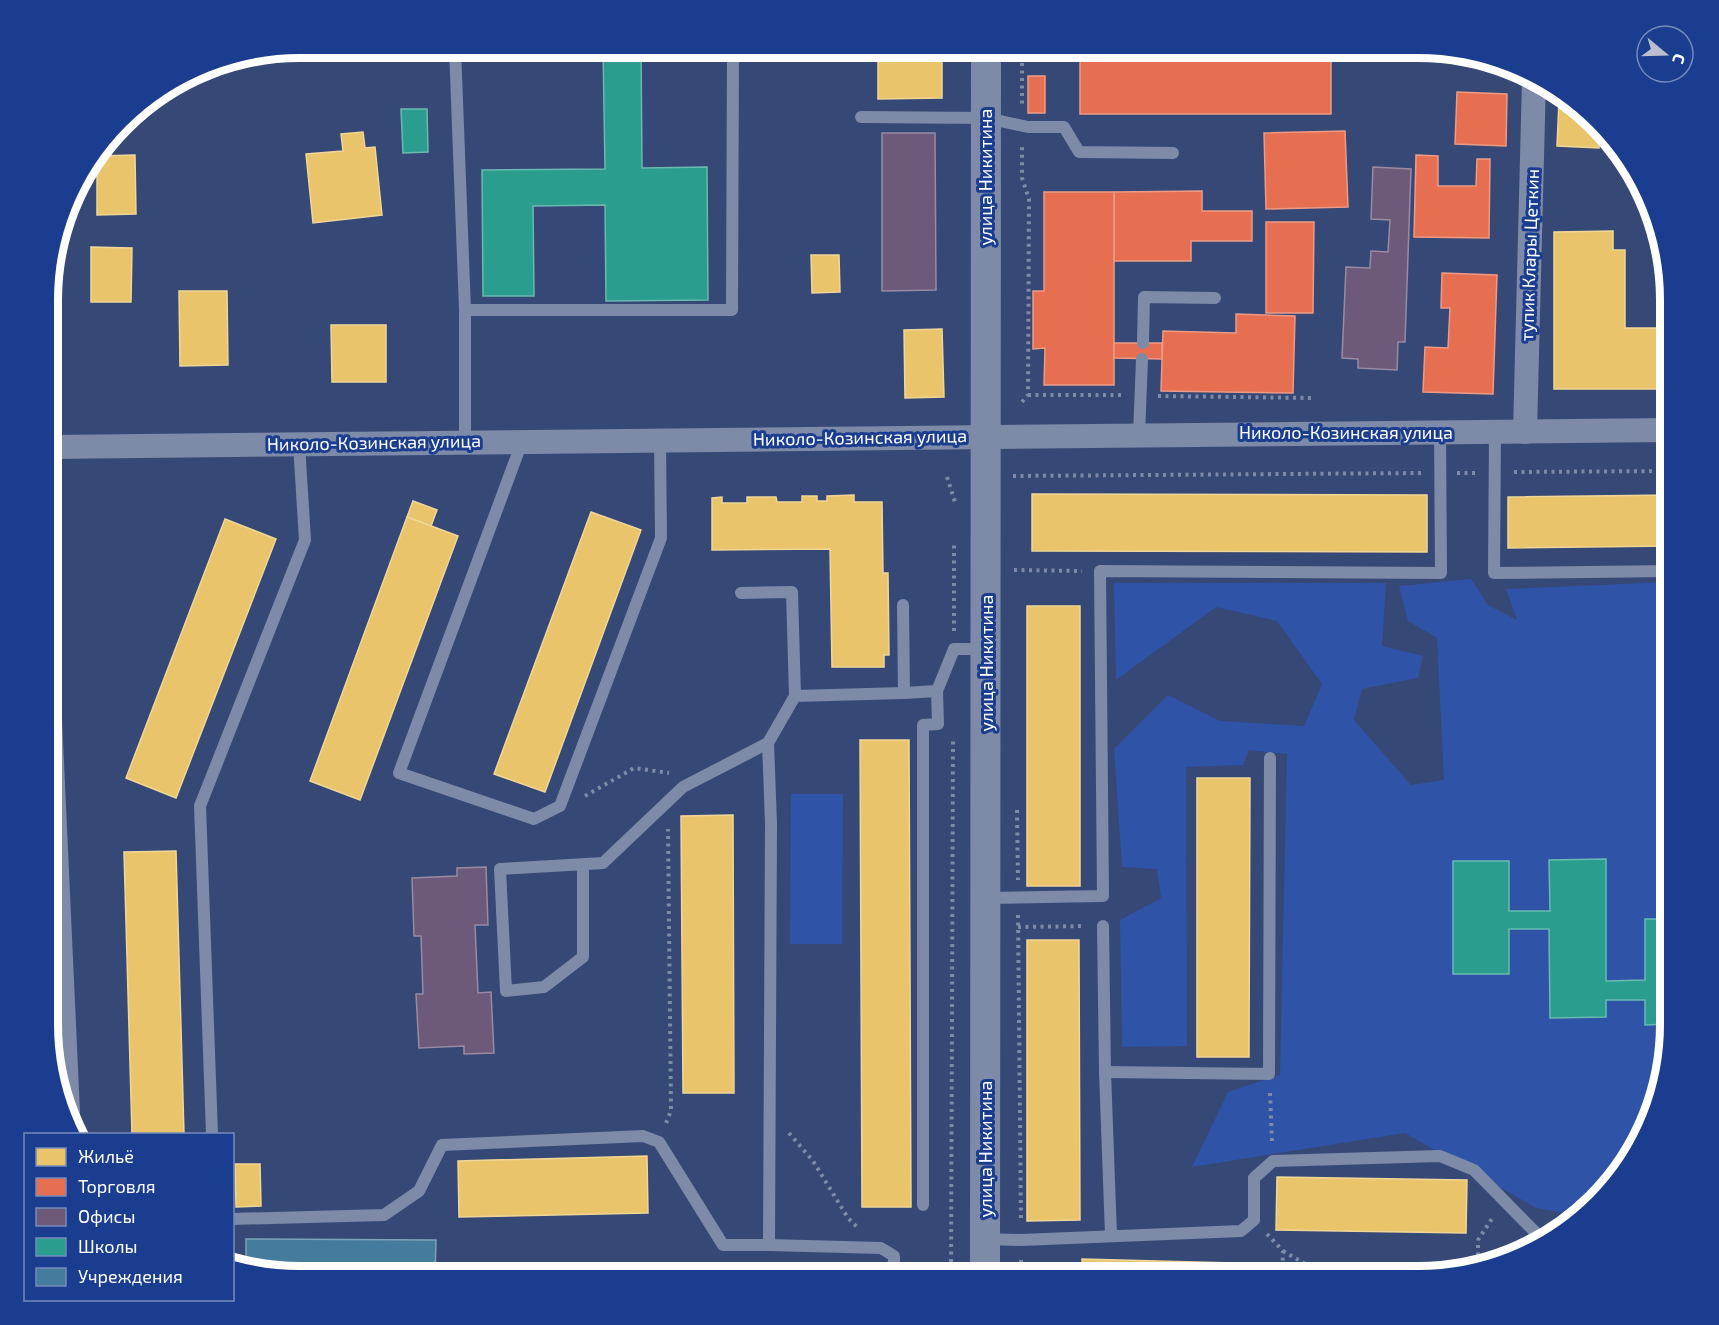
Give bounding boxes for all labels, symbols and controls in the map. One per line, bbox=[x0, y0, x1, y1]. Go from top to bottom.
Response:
north arrow bbox=[1635, 24, 1695, 84]
text: С bbox=[1669, 51, 1690, 67]
street label: улица Никитина bbox=[974, 109, 996, 245]
street label: тупик Клары Цеткин bbox=[1515, 168, 1543, 342]
street label: Николо-Козинская улица bbox=[1239, 421, 1453, 443]
street label: Николо-Козинская улица bbox=[753, 424, 967, 450]
street label: Николо-Козинская улица bbox=[267, 429, 481, 455]
street label: улица Никитина bbox=[975, 595, 997, 731]
street label: улица Никитина bbox=[974, 1081, 996, 1217]
legend bbox=[24, 1133, 234, 1301]
text: Жильё bbox=[78, 1145, 134, 1167]
text: Торговля bbox=[78, 1175, 156, 1197]
text: Офисы bbox=[78, 1205, 135, 1227]
text: Школы bbox=[78, 1235, 138, 1257]
text: Учреждения bbox=[78, 1265, 183, 1287]

